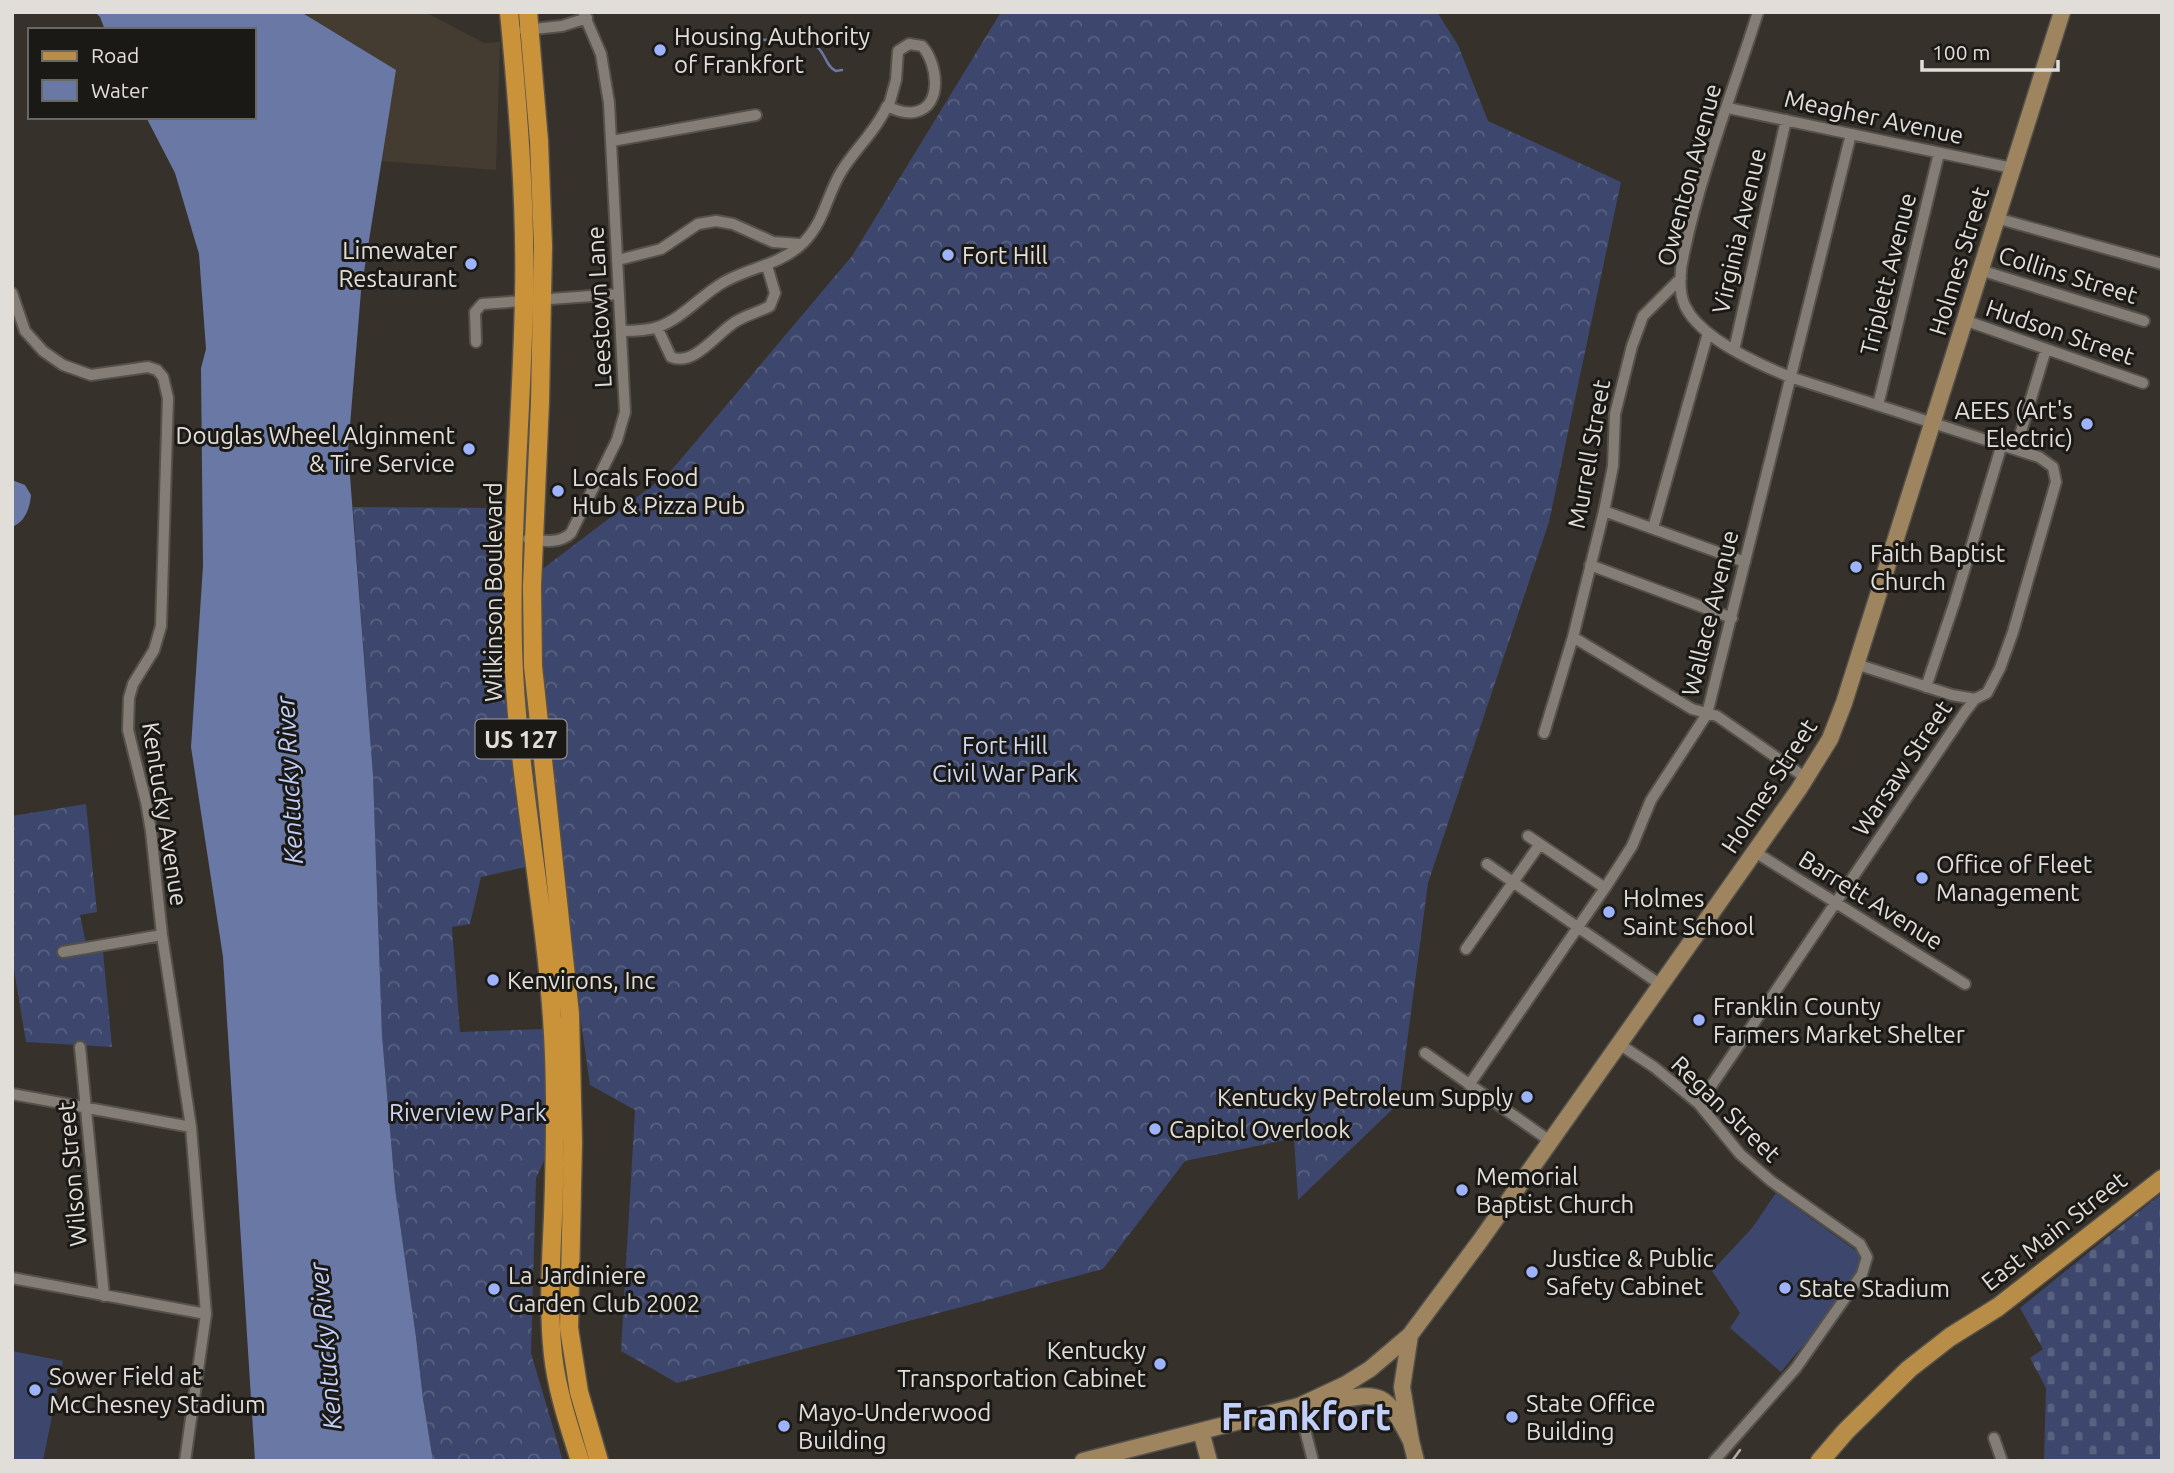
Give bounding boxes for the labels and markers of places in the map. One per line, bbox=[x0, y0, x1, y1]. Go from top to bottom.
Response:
place label: Housing Authority of Frankfort bbox=[674, 23, 871, 78]
marker: Housing Authority of Frankfort bbox=[652, 42, 668, 58]
place label: Limewater Restaurant bbox=[338, 237, 458, 292]
place label: Fort Hill bbox=[962, 242, 1048, 269]
marker: Fort Hill bbox=[940, 247, 956, 263]
marker: Limewater Restaurant bbox=[463, 256, 479, 272]
place label: AEES (Art's Electric) bbox=[1955, 397, 2073, 452]
marker: AEES (Art's Electric) bbox=[2079, 416, 2095, 432]
place label: Douglas Wheel Alginment & Tire Service bbox=[175, 422, 456, 477]
marker: Douglas Wheel Alginment & Tire Service bbox=[461, 441, 477, 457]
place label: Locals Food Hub & Pizza Pub bbox=[572, 464, 745, 519]
marker: Locals Food Hub & Pizza Pub bbox=[550, 483, 566, 499]
place label: Faith Baptist Church bbox=[1870, 540, 2006, 595]
marker: Faith Baptist Church bbox=[1848, 559, 1864, 575]
place label: Office of Fleet Management bbox=[1936, 851, 2093, 906]
marker: Office of Fleet Management bbox=[1914, 870, 1930, 886]
place label: Holmes Saint School bbox=[1623, 885, 1754, 940]
marker: Holmes Saint School bbox=[1601, 904, 1617, 920]
place label: Kenvirons, Inc bbox=[507, 967, 655, 994]
marker: Kenvirons, Inc bbox=[485, 972, 501, 988]
place label: Franklin County Farmers Market Shelter bbox=[1713, 993, 1965, 1048]
marker: Franklin County Farmers Market Shelter bbox=[1691, 1012, 1707, 1028]
place label: Kentucky Petroleum Supply bbox=[1217, 1084, 1513, 1111]
marker: Kentucky Petroleum Supply bbox=[1519, 1089, 1535, 1105]
place label: Capitol Overlook bbox=[1169, 1116, 1350, 1143]
marker: Capitol Overlook bbox=[1147, 1121, 1163, 1137]
place label: Memorial Baptist Church bbox=[1476, 1163, 1634, 1218]
marker: Memorial Baptist Church bbox=[1454, 1182, 1470, 1198]
place label: Justice & Public Safety Cabinet bbox=[1546, 1245, 1714, 1300]
place label: La Jardiniere Garden Club 2002 bbox=[508, 1262, 700, 1317]
marker: Justice & Public Safety Cabinet bbox=[1524, 1264, 1540, 1280]
place label: State Stadium bbox=[1799, 1275, 1950, 1302]
marker: State Stadium bbox=[1777, 1280, 1793, 1296]
marker: La Jardiniere Garden Club 2002 bbox=[486, 1281, 502, 1297]
place label: Kentucky Transportation Cabinet bbox=[897, 1337, 1147, 1392]
marker: Kentucky Transportation Cabinet bbox=[1152, 1356, 1168, 1372]
place label: Sower Field at McChesney Stadium bbox=[49, 1363, 266, 1418]
marker: Sower Field at McChesney Stadium bbox=[27, 1382, 43, 1398]
place label: State Office Building bbox=[1526, 1390, 1656, 1445]
place label: Mayo-Underwood Building bbox=[798, 1399, 991, 1454]
marker: State Office Building bbox=[1504, 1409, 1520, 1425]
marker: Mayo-Underwood Building bbox=[776, 1418, 792, 1434]

